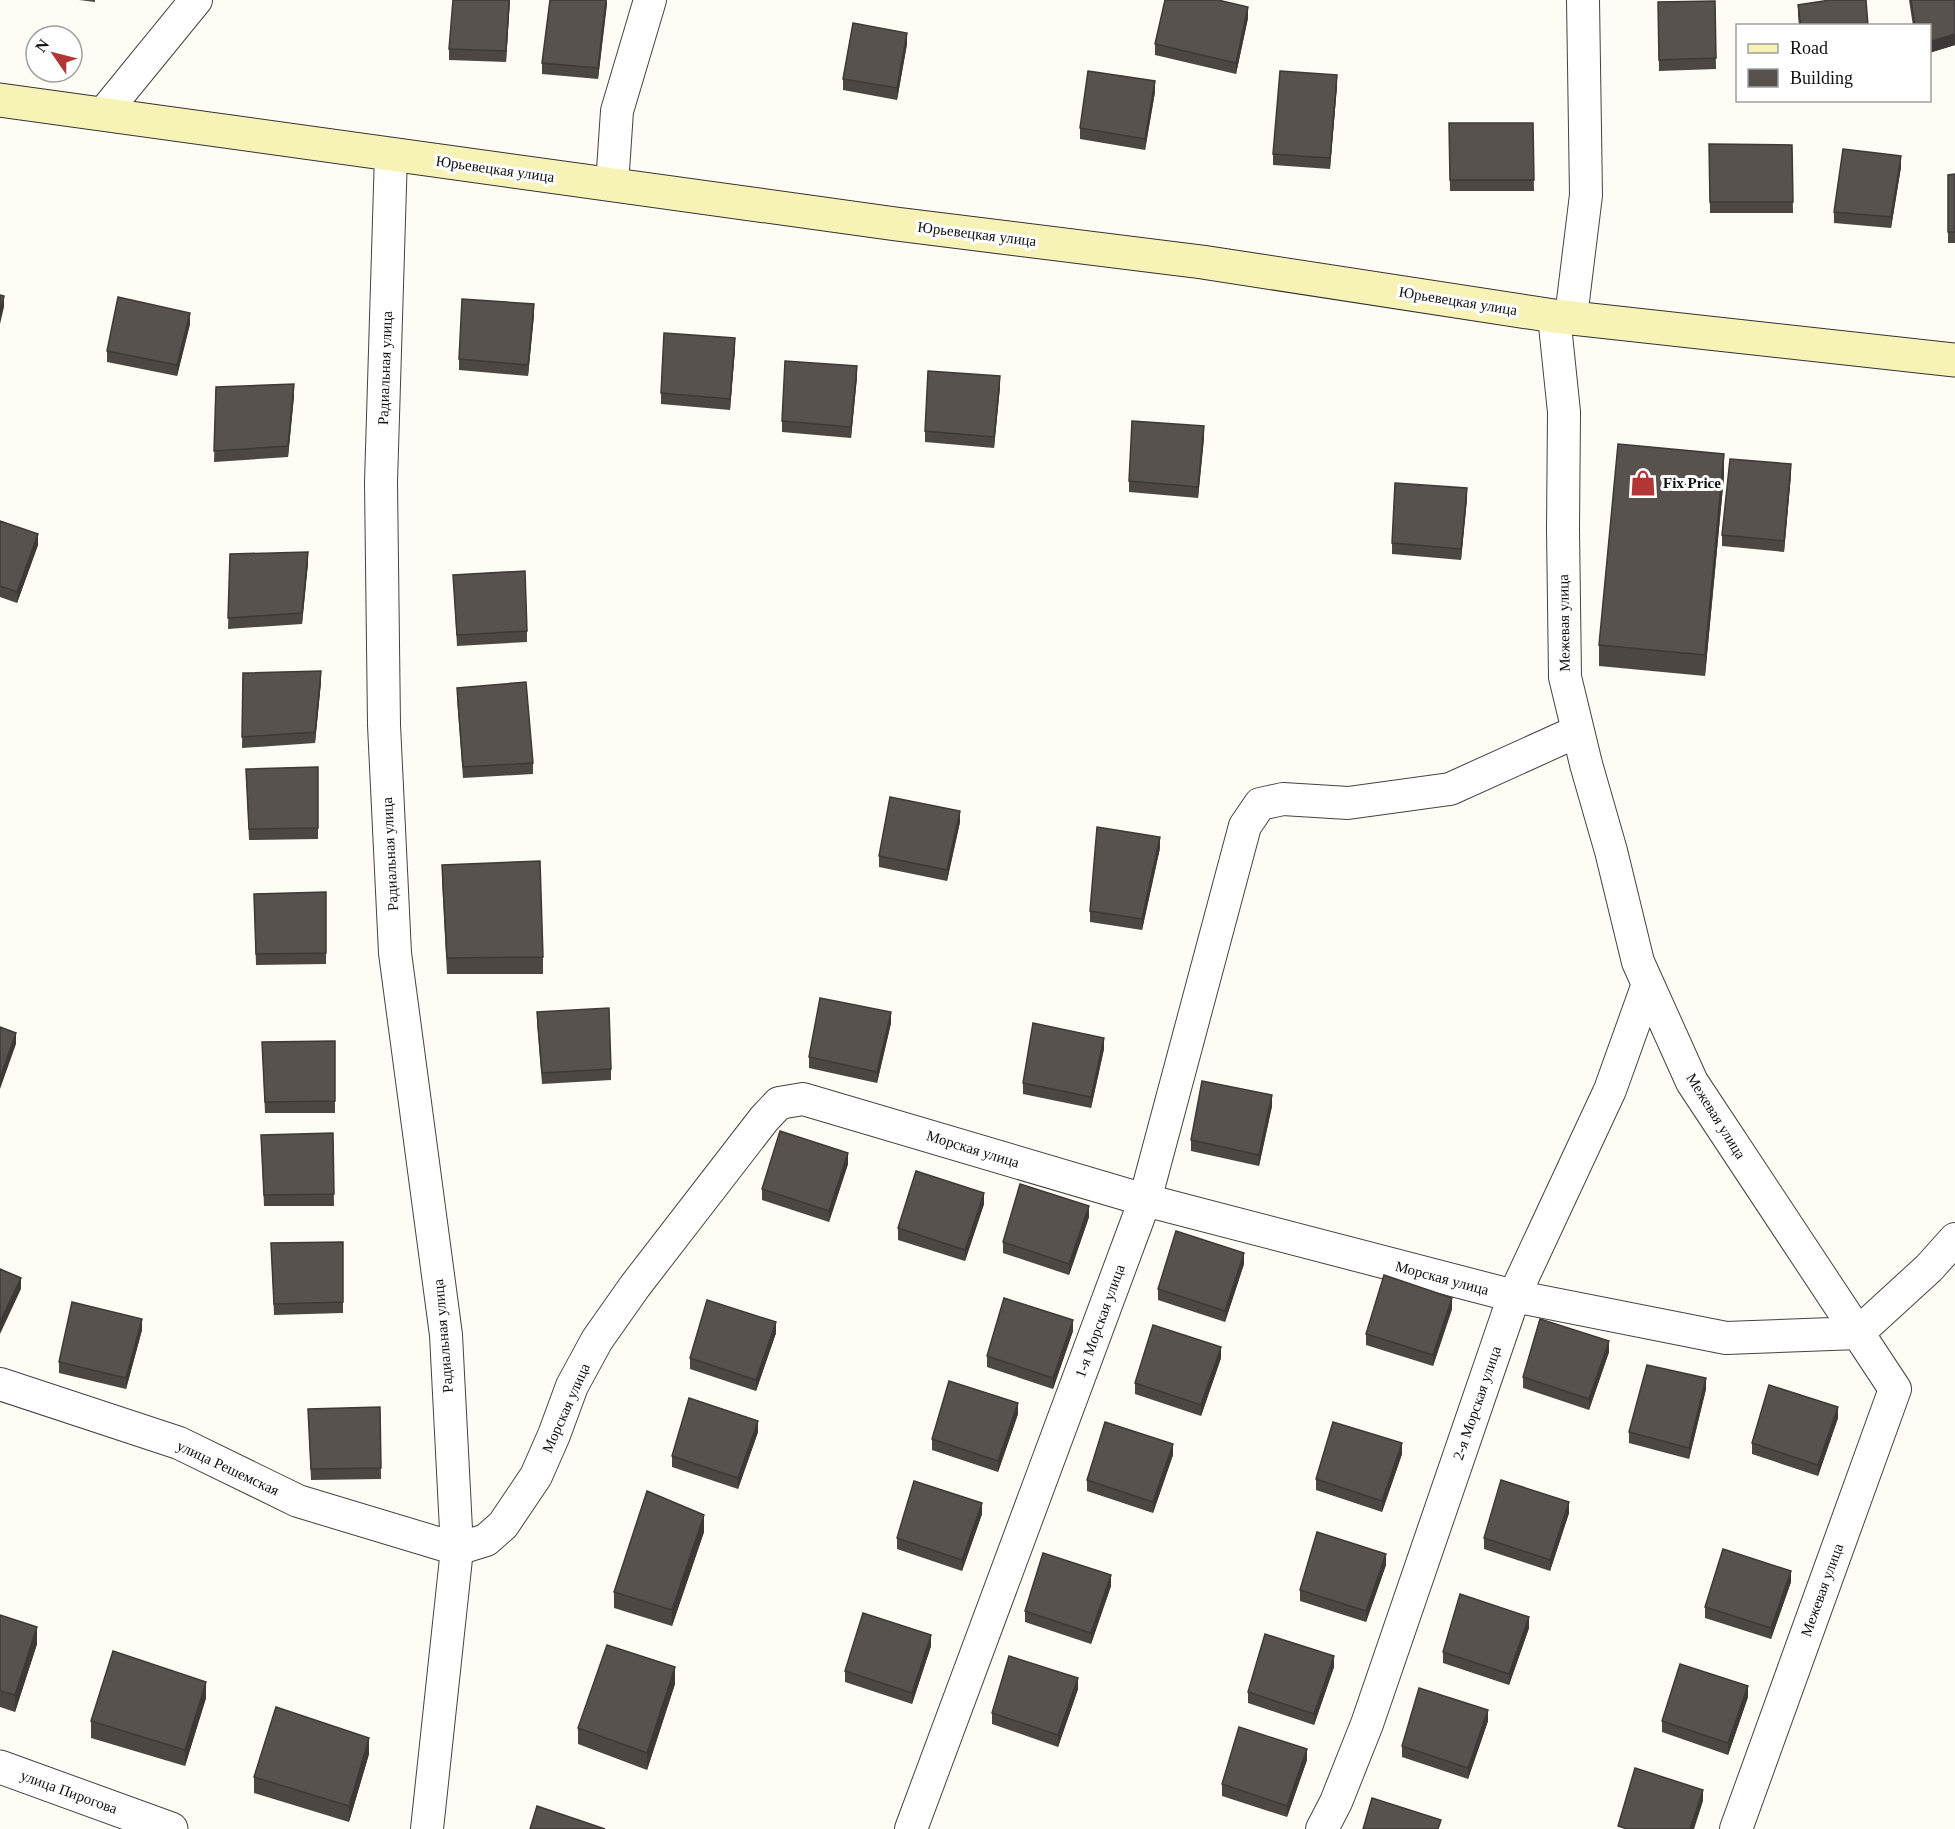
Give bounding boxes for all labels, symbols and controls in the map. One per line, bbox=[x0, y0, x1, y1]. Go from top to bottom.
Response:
north arrow bbox=[24, 24, 84, 84]
legend bbox=[1736, 24, 1931, 102]
text: N bbox=[32, 36, 53, 55]
text: Road bbox=[1790, 38, 1828, 58]
text: Building bbox=[1790, 68, 1853, 88]
street label: Юрьевецкая улица bbox=[435, 153, 556, 185]
street label: Юрьевецкая улица bbox=[917, 219, 1038, 249]
street label: Юрьевецкая улица bbox=[1398, 284, 1519, 318]
street label: Радиальная улица bbox=[375, 310, 395, 425]
shop icon: Fix Price bbox=[1628, 468, 1658, 498]
place label: Fix Price bbox=[1663, 475, 1721, 491]
street label: Межевая улица bbox=[1555, 574, 1573, 672]
street label: Радиальная улица bbox=[379, 796, 401, 911]
street label: Межевая улица bbox=[1683, 1070, 1749, 1162]
street label: Морская улица bbox=[925, 1127, 1022, 1171]
street label: Морская улица bbox=[1394, 1258, 1491, 1298]
street label: 1-я Морская улица bbox=[1072, 1262, 1128, 1380]
street label: Радиальная улица bbox=[430, 1278, 456, 1394]
street label: 2-я Морская улица bbox=[1450, 1344, 1504, 1462]
street label: Морская улица bbox=[539, 1361, 593, 1455]
street label: улица Решемская bbox=[175, 1437, 282, 1499]
street label: Межевая улица bbox=[1798, 1541, 1846, 1639]
street label: улица Пирогова bbox=[19, 1767, 120, 1817]

